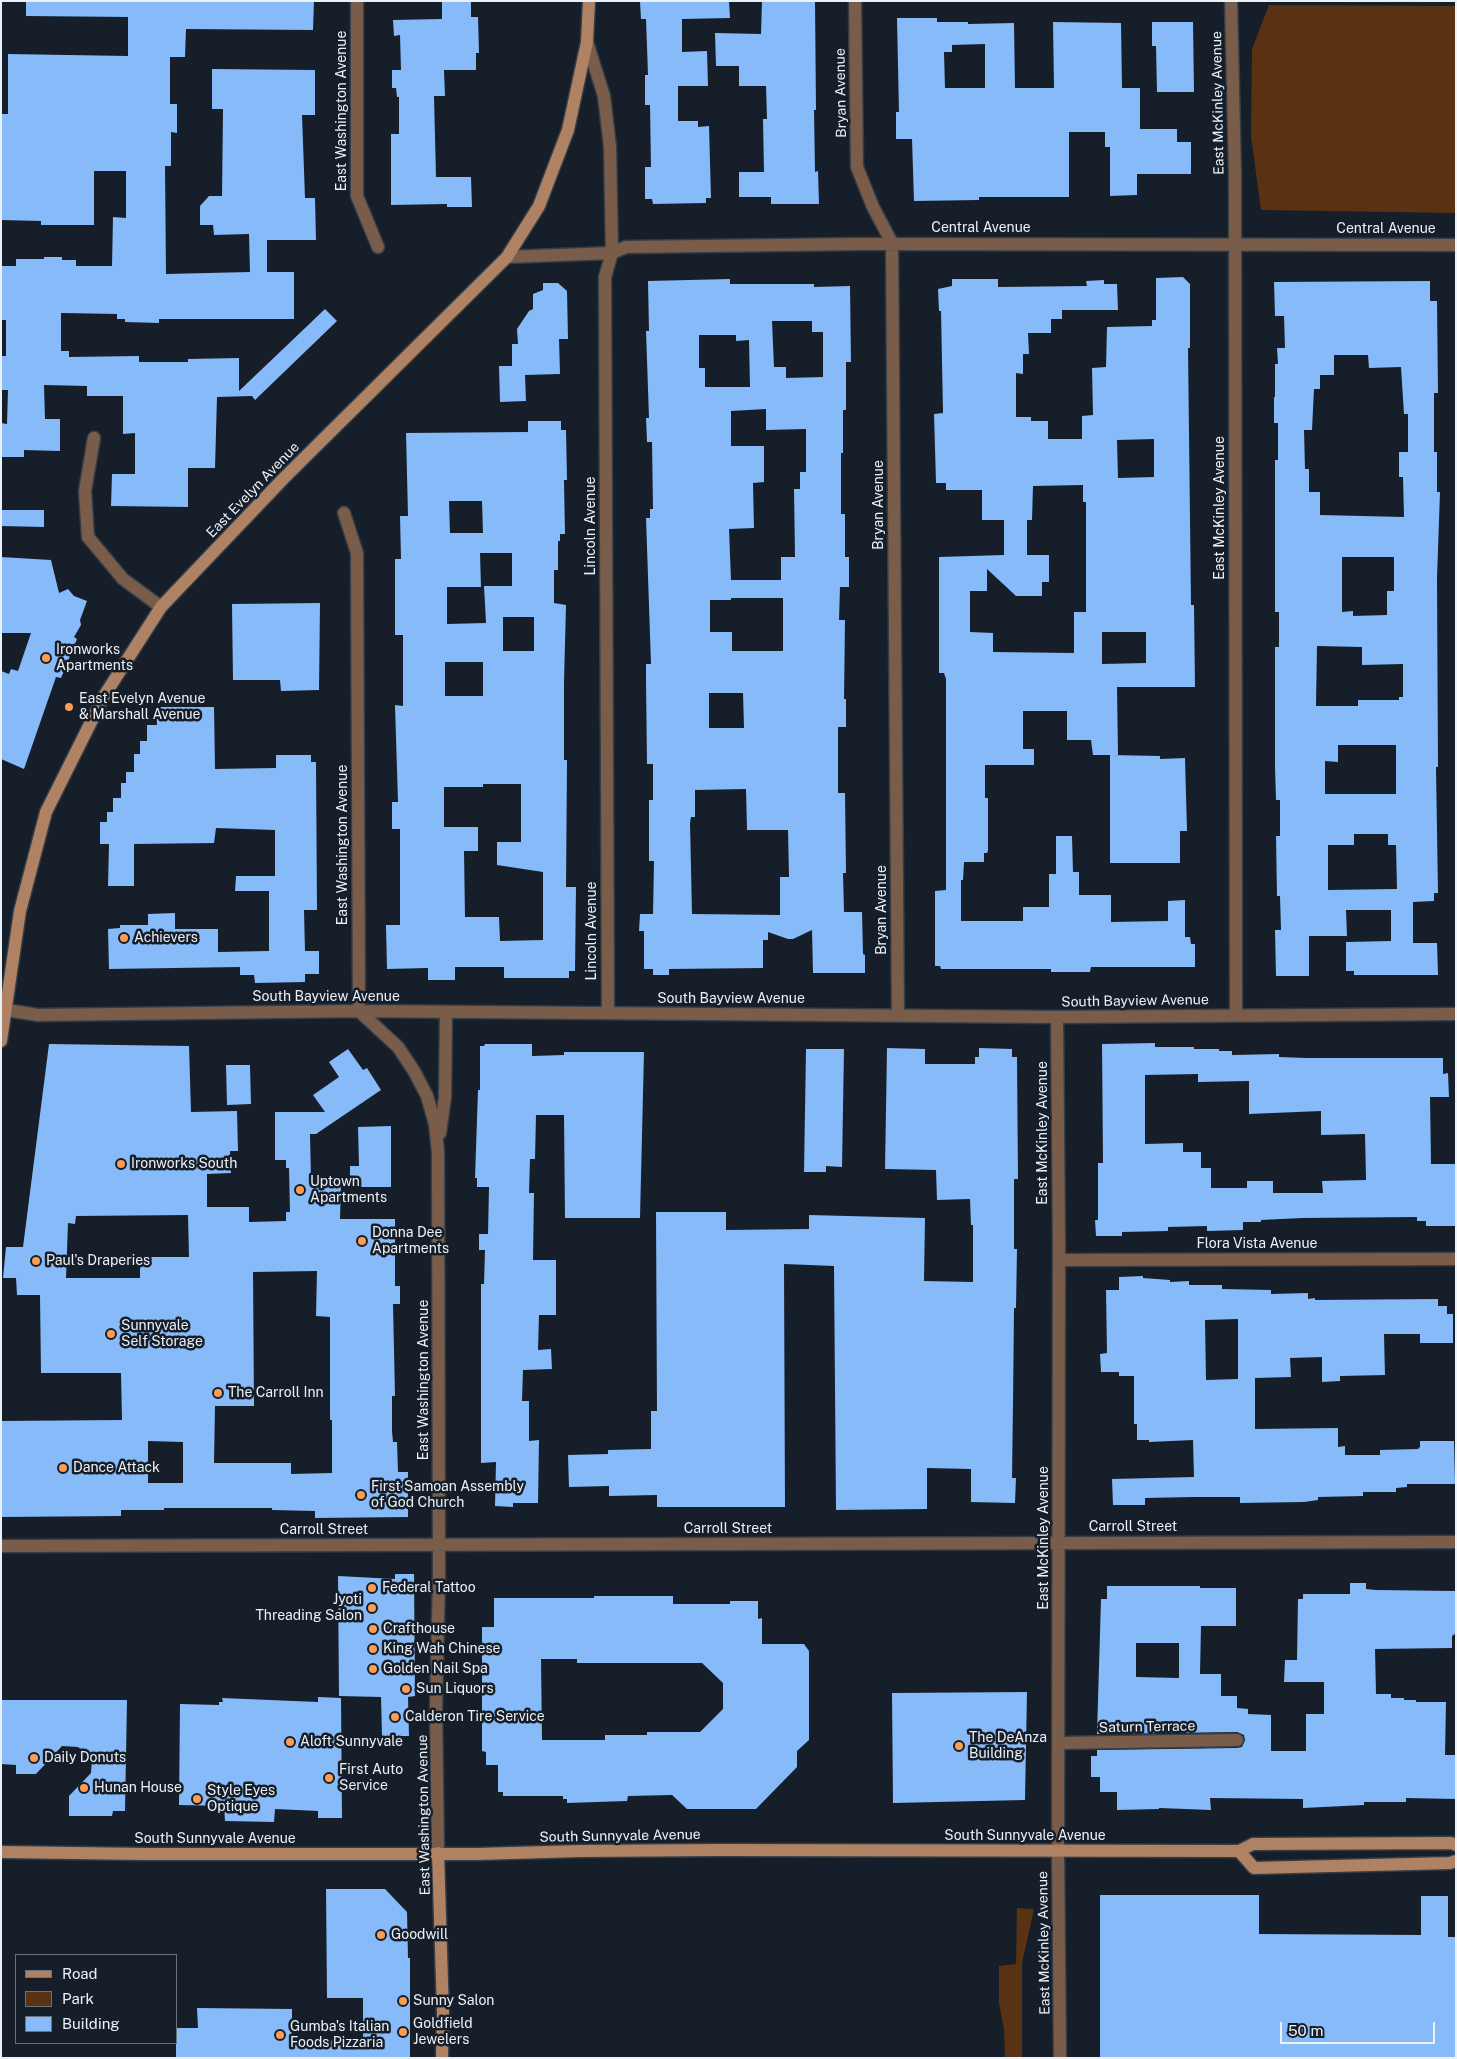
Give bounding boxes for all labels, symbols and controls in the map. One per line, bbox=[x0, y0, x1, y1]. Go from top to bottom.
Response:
street label: East Washington Avenue bbox=[334, 31, 350, 191]
street label: East McKinley Avenue bbox=[1208, 31, 1228, 175]
street label: Bryan Avenue bbox=[832, 48, 850, 138]
street label: Central Avenue bbox=[931, 220, 1031, 236]
street label: Central Avenue bbox=[1336, 221, 1436, 237]
street label: East McKinley Avenue bbox=[1212, 436, 1228, 580]
street label: East Evelyn Avenue bbox=[203, 439, 303, 541]
street label: Bryan Avenue bbox=[871, 460, 887, 550]
street label: Lincoln Avenue bbox=[583, 477, 599, 575]
place label: Ironworks Apartments bbox=[56, 642, 133, 674]
marker: Ironworks Apartments bbox=[40, 652, 52, 664]
place label: East Evelyn Avenue & Marshall Avenue bbox=[79, 691, 205, 724]
marker: East Evelyn Avenue & Marshall Avenue bbox=[63, 701, 75, 713]
street label: East Washington Avenue bbox=[335, 765, 351, 925]
street label: Bryan Avenue bbox=[874, 865, 890, 955]
street label: Lincoln Avenue bbox=[584, 882, 600, 980]
place label: Achievers bbox=[134, 930, 198, 946]
marker: Achievers bbox=[118, 932, 130, 944]
street label: South Bayview Avenue bbox=[252, 989, 400, 1005]
street label: South Bayview Avenue bbox=[657, 991, 805, 1007]
street label: South Bayview Avenue bbox=[1061, 991, 1209, 1011]
street label: East McKinley Avenue bbox=[1035, 1061, 1051, 1205]
place label: Ironworks South bbox=[131, 1156, 237, 1172]
marker: Ironworks South bbox=[115, 1158, 127, 1170]
place label: Uptown Apartments bbox=[310, 1174, 387, 1206]
marker: Uptown Apartments bbox=[294, 1184, 306, 1196]
place label: Donna Dee Apartments bbox=[372, 1225, 449, 1258]
marker: Donna Dee Apartments bbox=[356, 1235, 368, 1247]
street label: Flora Vista Avenue bbox=[1197, 1236, 1317, 1252]
place label: Paul's Draperies bbox=[46, 1253, 150, 1269]
marker: Paul's Draperies bbox=[30, 1255, 42, 1267]
street label: East Washington Avenue bbox=[416, 1300, 432, 1460]
place label: Sunnyvale Self Storage bbox=[121, 1318, 203, 1350]
marker: Sunnyvale Self Storage bbox=[105, 1328, 117, 1340]
place label: The Carroll Inn bbox=[228, 1385, 324, 1401]
marker: The Carroll Inn bbox=[212, 1387, 224, 1399]
place label: Dance Attack bbox=[73, 1460, 160, 1476]
marker: Dance Attack bbox=[57, 1462, 69, 1474]
street label: East McKinley Avenue bbox=[1036, 1466, 1052, 1610]
place label: First Samoan Assembly of God Church bbox=[371, 1479, 524, 1511]
marker: First Samoan Assembly of God Church bbox=[355, 1489, 367, 1501]
street label: Carroll Street bbox=[1089, 1519, 1177, 1535]
street label: Carroll Street bbox=[684, 1521, 772, 1537]
street label: Carroll Street bbox=[280, 1522, 368, 1538]
place label: Federal Tattoo bbox=[382, 1580, 476, 1596]
marker: Federal Tattoo bbox=[366, 1582, 378, 1594]
place label: Jyoti Threading Salon bbox=[256, 1592, 362, 1624]
marker: Jyoti Threading Salon bbox=[366, 1602, 378, 1614]
place label: Crafthouse bbox=[383, 1621, 455, 1637]
marker: Crafthouse bbox=[367, 1623, 379, 1635]
place label: King Wah Chinese bbox=[383, 1641, 500, 1657]
marker: King Wah Chinese bbox=[367, 1643, 379, 1655]
place label: Golden Nail Spa bbox=[383, 1661, 488, 1677]
marker: Golden Nail Spa bbox=[367, 1663, 379, 1675]
place label: Sun Liquors bbox=[416, 1681, 494, 1697]
marker: Sun Liquors bbox=[400, 1683, 412, 1695]
place label: Calderon Tire Service bbox=[405, 1709, 545, 1725]
marker: Calderon Tire Service bbox=[389, 1711, 401, 1723]
street label: Saturn Terrace bbox=[1099, 1718, 1195, 1736]
place label: The DeAnza Building bbox=[969, 1730, 1047, 1762]
place label: Aloft Sunnyvale bbox=[300, 1734, 403, 1750]
street label: East Washington Avenue bbox=[414, 1734, 434, 1896]
marker: Aloft Sunnyvale bbox=[284, 1736, 296, 1748]
marker: The DeAnza Building bbox=[953, 1740, 965, 1752]
place label: Daily Donuts bbox=[44, 1750, 126, 1766]
marker: Daily Donuts bbox=[28, 1752, 40, 1764]
place label: First Auto Service bbox=[339, 1762, 403, 1794]
marker: First Auto Service bbox=[323, 1772, 335, 1784]
place label: Hunan House bbox=[94, 1780, 182, 1796]
marker: Hunan House bbox=[78, 1782, 90, 1794]
place label: Style Eyes Optique bbox=[207, 1783, 275, 1815]
marker: Style Eyes Optique bbox=[191, 1793, 203, 1805]
street label: South Sunnyvale Avenue bbox=[539, 1826, 701, 1846]
street label: South Sunnyvale Avenue bbox=[944, 1828, 1106, 1844]
street label: South Sunnyvale Avenue bbox=[134, 1831, 296, 1847]
street label: East McKinley Avenue bbox=[1034, 1871, 1054, 2015]
place label: Goodwill bbox=[391, 1927, 448, 1943]
marker: Goodwill bbox=[375, 1929, 387, 1941]
legend bbox=[15, 1954, 178, 2044]
text: Road bbox=[62, 1965, 98, 1982]
text: Park bbox=[62, 1990, 94, 2007]
place label: Sunny Salon bbox=[413, 1993, 494, 2009]
marker: Sunny Salon bbox=[397, 1995, 409, 2007]
scale bar bbox=[1282, 2012, 1437, 2044]
text: Building bbox=[62, 2015, 120, 2032]
place label: Goldfield Jewelers bbox=[413, 2016, 473, 2048]
place label: Gumba's Italian Foods Pizzaria bbox=[290, 2019, 389, 2052]
text: 50 m bbox=[1288, 2022, 1323, 2039]
marker: Goldfield Jewelers bbox=[397, 2026, 409, 2038]
marker: Gumba's Italian Foods Pizzaria bbox=[274, 2029, 286, 2041]

